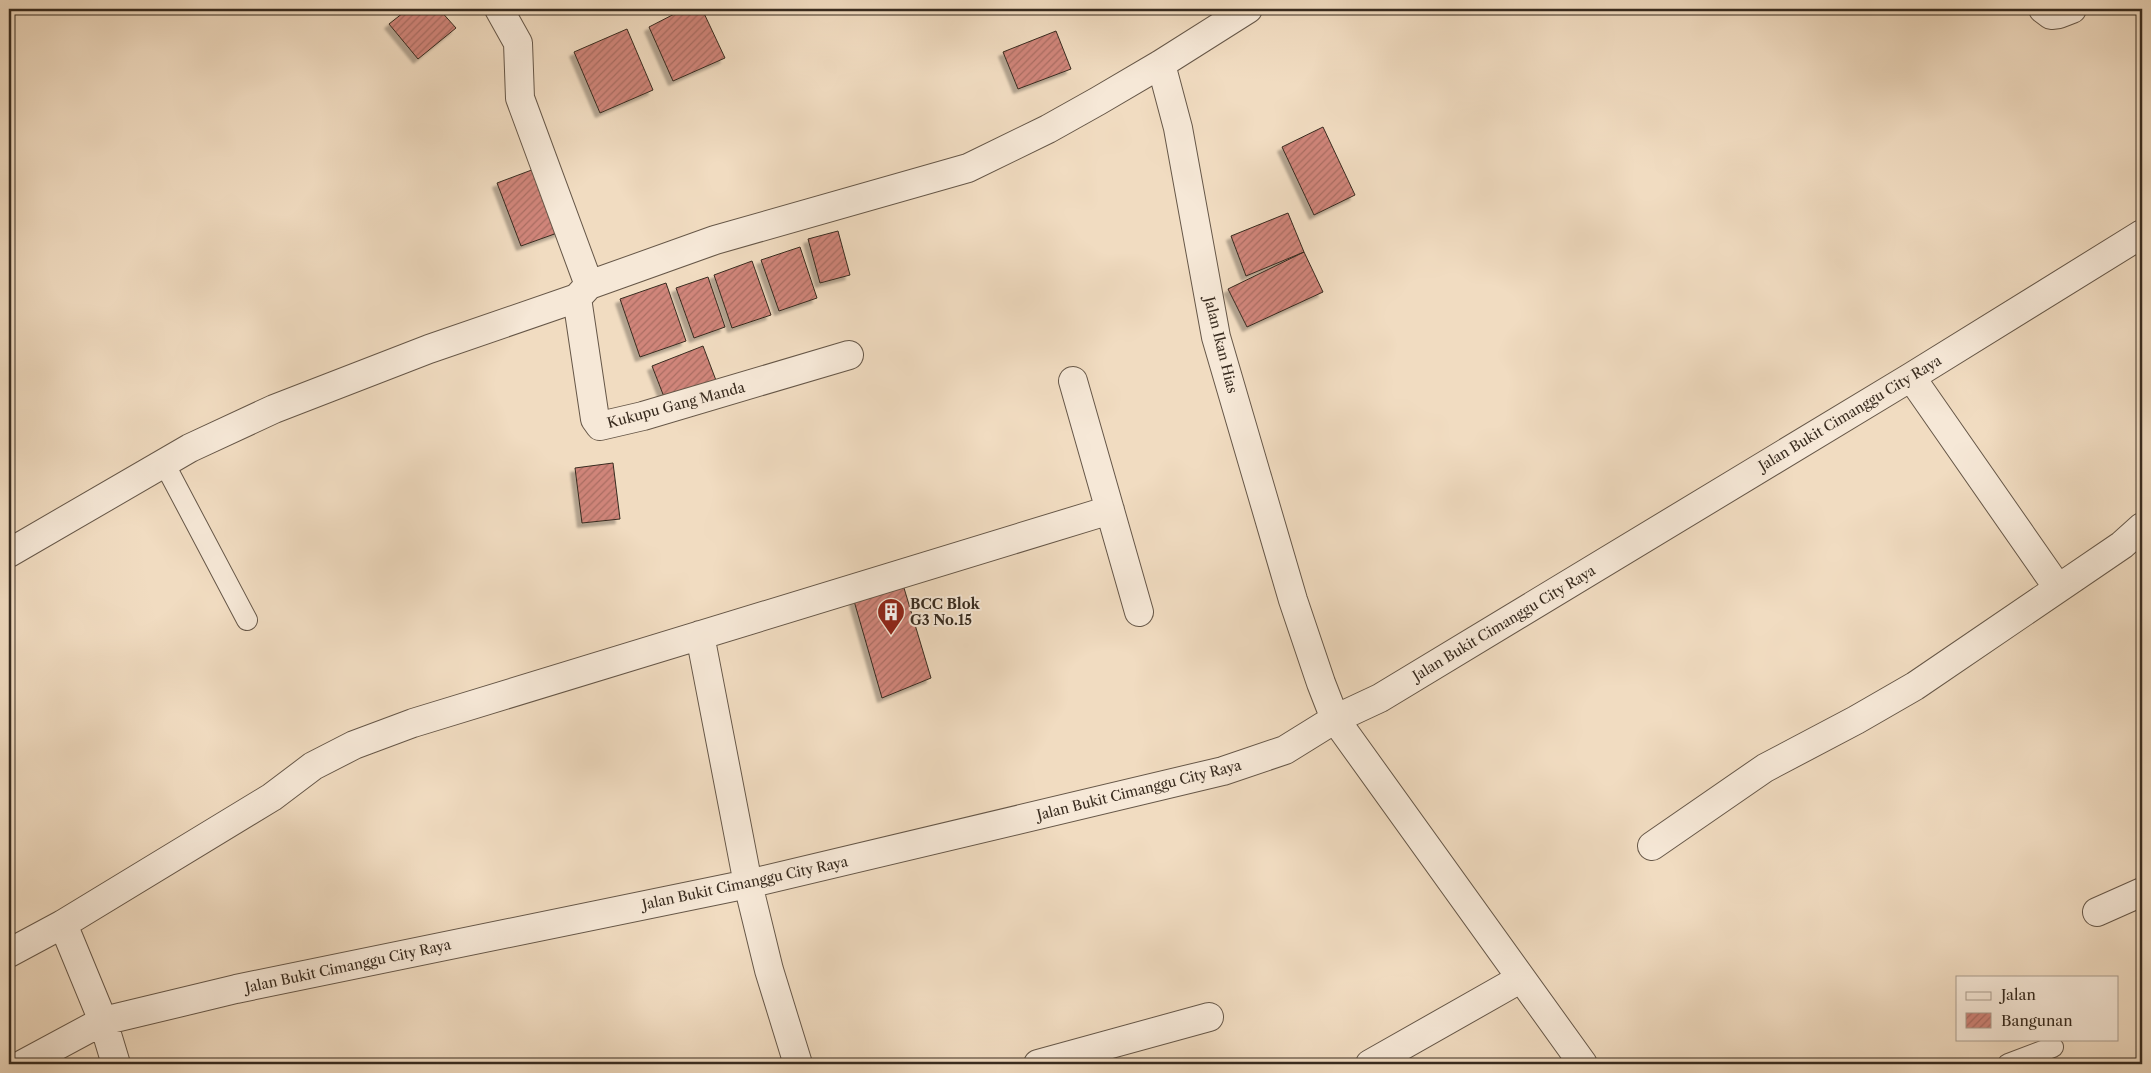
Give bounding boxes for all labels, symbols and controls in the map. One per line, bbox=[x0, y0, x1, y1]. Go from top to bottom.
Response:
street label: Jalan Ikan Hias bbox=[1200, 293, 1242, 395]
street label: Jalan Bukit Cimanggu City Raya bbox=[1754, 351, 1945, 476]
street label: Kukupu Gang Manda bbox=[605, 378, 747, 432]
street label: Jalan Bukit Cimanggu City Raya bbox=[1408, 561, 1599, 686]
place label: BCC Blok G3 No.15 bbox=[910, 595, 981, 629]
building icon: BCC Blok G3 No.15 bbox=[876, 597, 906, 636]
street label: Jalan Bukit Cimanggu City Raya bbox=[1033, 756, 1244, 825]
street label: Jalan Bukit Cimanggu City Raya bbox=[638, 852, 850, 914]
street label: Jalan Bukit Cimanggu City Raya bbox=[241, 935, 453, 997]
legend bbox=[1956, 976, 2118, 1040]
text: Jalan bbox=[1999, 985, 2036, 1004]
text: Bangunan bbox=[2001, 1011, 2073, 1030]

